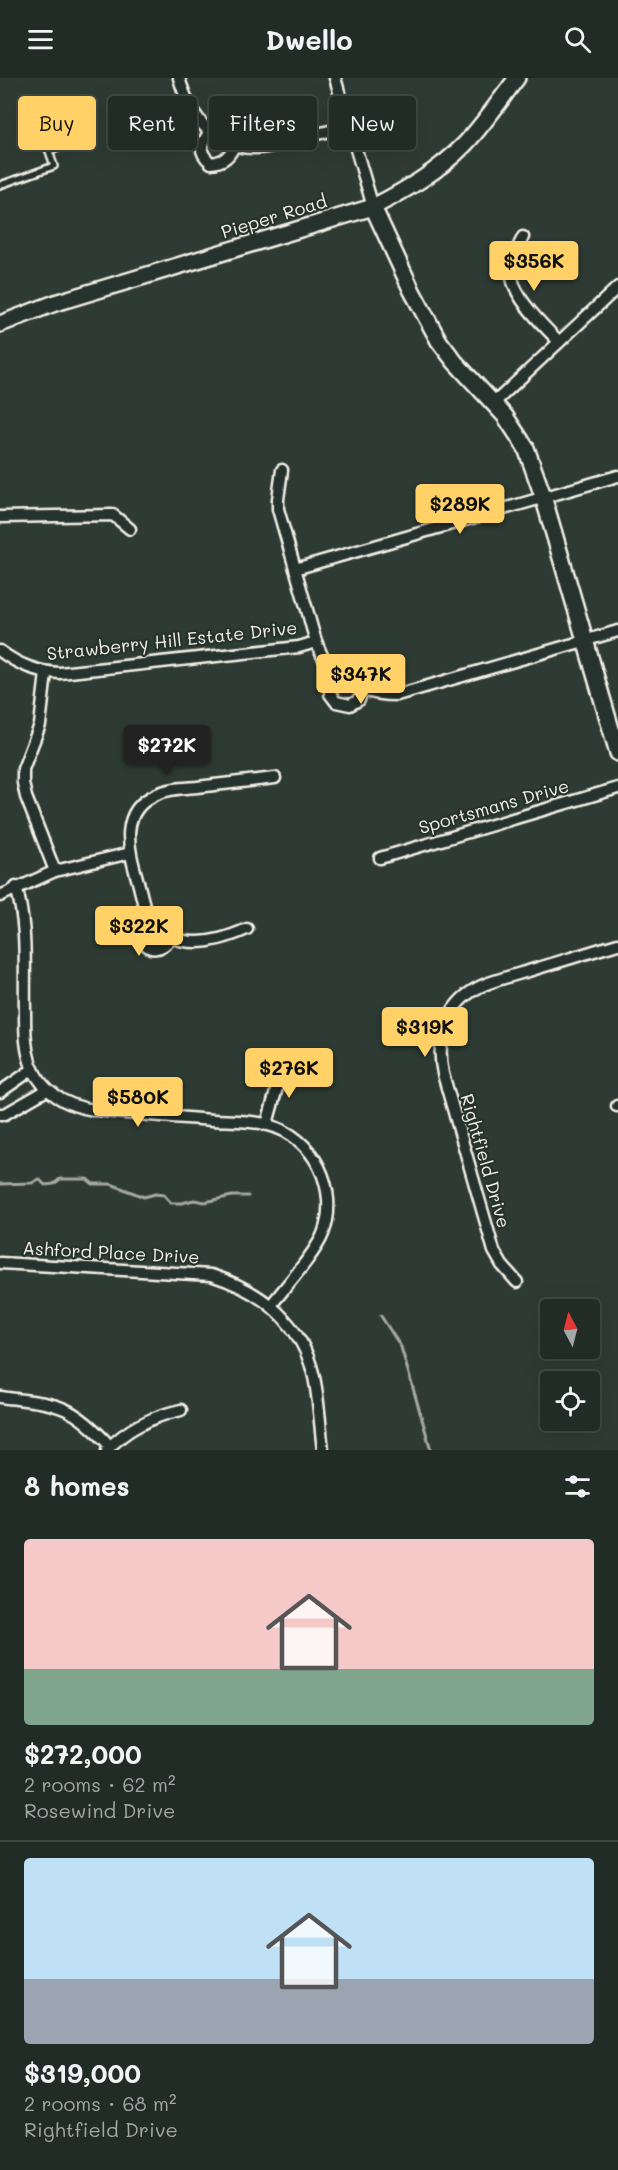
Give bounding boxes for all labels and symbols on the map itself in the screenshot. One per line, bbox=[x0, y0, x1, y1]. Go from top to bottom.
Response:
street label: Pieper Road bbox=[218, 189, 330, 244]
pin: $356K bbox=[492, 241, 576, 292]
pin: $289K bbox=[418, 484, 502, 535]
street label: Strawberry Hill Estate Drive bbox=[45, 615, 298, 665]
pin: $347K bbox=[319, 654, 403, 705]
pin: $272K bbox=[125, 725, 209, 776]
street label: Sportsmans Drive bbox=[416, 773, 572, 839]
pin: $322K bbox=[97, 906, 181, 957]
pin: $319K bbox=[383, 1007, 467, 1058]
pin: $276K bbox=[247, 1048, 331, 1099]
pin: $580K bbox=[96, 1077, 180, 1128]
street label: Rightfield Drive bbox=[455, 1091, 517, 1231]
street label: Ashford Place Drive bbox=[22, 1235, 200, 1269]
north arrow bbox=[540, 1299, 600, 1359]

